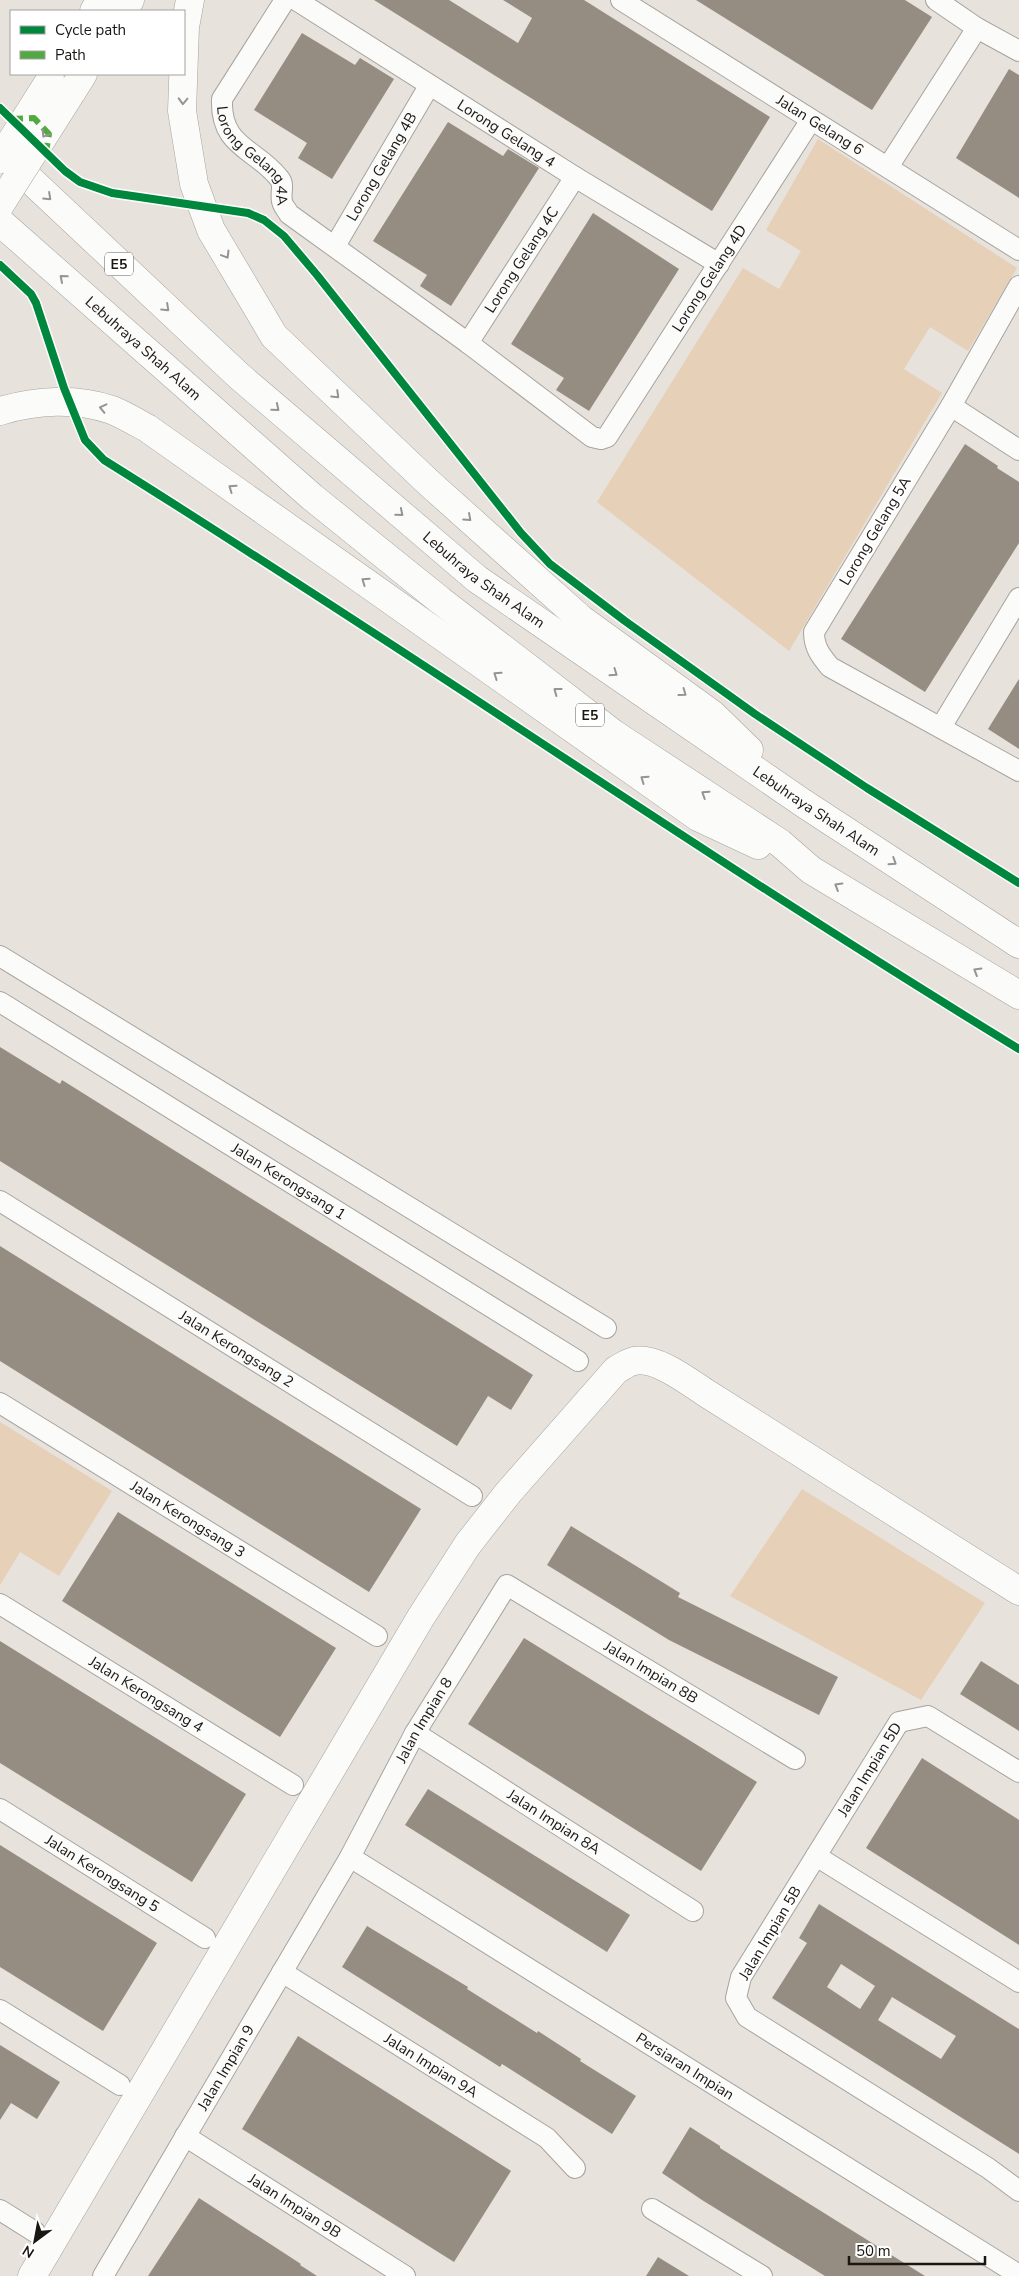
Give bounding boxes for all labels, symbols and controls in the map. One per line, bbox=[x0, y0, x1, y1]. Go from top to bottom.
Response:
legend bbox=[10, 10, 185, 75]
text: Cycle path bbox=[55, 20, 126, 40]
text: Path bbox=[55, 45, 86, 65]
street label: Jalan Gelang 6 bbox=[772, 90, 867, 160]
street label: Lorong Gelang 4 bbox=[453, 95, 559, 172]
one-way arrow bbox=[177, 97, 188, 105]
street label: Lorong Gelang 4A bbox=[212, 105, 293, 207]
street label: Lorong Gelang 4B bbox=[342, 109, 421, 225]
one-way arrow bbox=[42, 128, 51, 138]
one-way arrow bbox=[43, 191, 52, 200]
street label: Lorong Gelang 4C bbox=[480, 203, 563, 317]
street label: Lorong Gelang 4D bbox=[667, 221, 751, 336]
one-way arrow bbox=[219, 250, 229, 259]
road number: E5 bbox=[105, 252, 133, 276]
one-way arrow bbox=[59, 275, 68, 284]
street label: Lebuhraya Shah Alam bbox=[81, 292, 206, 405]
one-way arrow bbox=[161, 302, 170, 311]
one-way arrow bbox=[331, 389, 340, 398]
one-way arrow bbox=[270, 402, 279, 410]
one-way arrow bbox=[99, 404, 108, 414]
street label: Lorong Gelang 5A bbox=[835, 473, 915, 589]
one-way arrow bbox=[228, 485, 238, 494]
one-way arrow bbox=[394, 507, 403, 516]
one-way arrow bbox=[463, 512, 472, 521]
street label: Lebuhraya Shah Alam bbox=[419, 527, 549, 633]
one-way arrow bbox=[361, 578, 370, 587]
one-way arrow bbox=[608, 667, 618, 676]
one-way arrow bbox=[493, 672, 503, 681]
one-way arrow bbox=[678, 687, 687, 696]
one-way arrow bbox=[554, 688, 563, 696]
road number: E5 bbox=[576, 704, 604, 726]
street label: Lebuhraya Shah Alam bbox=[749, 761, 884, 860]
one-way arrow bbox=[640, 776, 650, 785]
one-way arrow bbox=[701, 791, 711, 800]
one-way arrow bbox=[888, 856, 897, 866]
one-way arrow bbox=[834, 883, 843, 893]
one-way arrow bbox=[973, 967, 982, 977]
street label: Jalan Kerongsang 1 bbox=[227, 1138, 350, 1224]
street label: Jalan Kerongsang 2 bbox=[175, 1305, 298, 1392]
street label: Jalan Kerongsang 3 bbox=[126, 1476, 249, 1562]
street label: Jalan Impian 8B bbox=[600, 1636, 702, 1708]
street label: Jalan Kerongsang 4 bbox=[84, 1651, 207, 1737]
street label: Jalan Impian 8 bbox=[391, 1674, 457, 1767]
street label: Jalan Impian 5D bbox=[832, 1719, 906, 1821]
street label: Jalan Impian 8A bbox=[503, 1784, 604, 1859]
street label: Jalan Kerongsang 5 bbox=[41, 1830, 163, 1917]
street label: Jalan Impian 5B bbox=[734, 1882, 806, 1984]
street label: Jalan Impian 9 bbox=[192, 2021, 259, 2115]
street label: Jalan Impian 9A bbox=[380, 2028, 482, 2102]
street label: Persiaran Impian bbox=[632, 2028, 738, 2105]
street label: Jalan Impian 9B bbox=[244, 2168, 345, 2243]
north arrow bbox=[10, 2216, 60, 2266]
scale bar bbox=[849, 2234, 985, 2266]
text: N bbox=[19, 2241, 38, 2262]
text: 50 m bbox=[856, 2241, 891, 2261]

